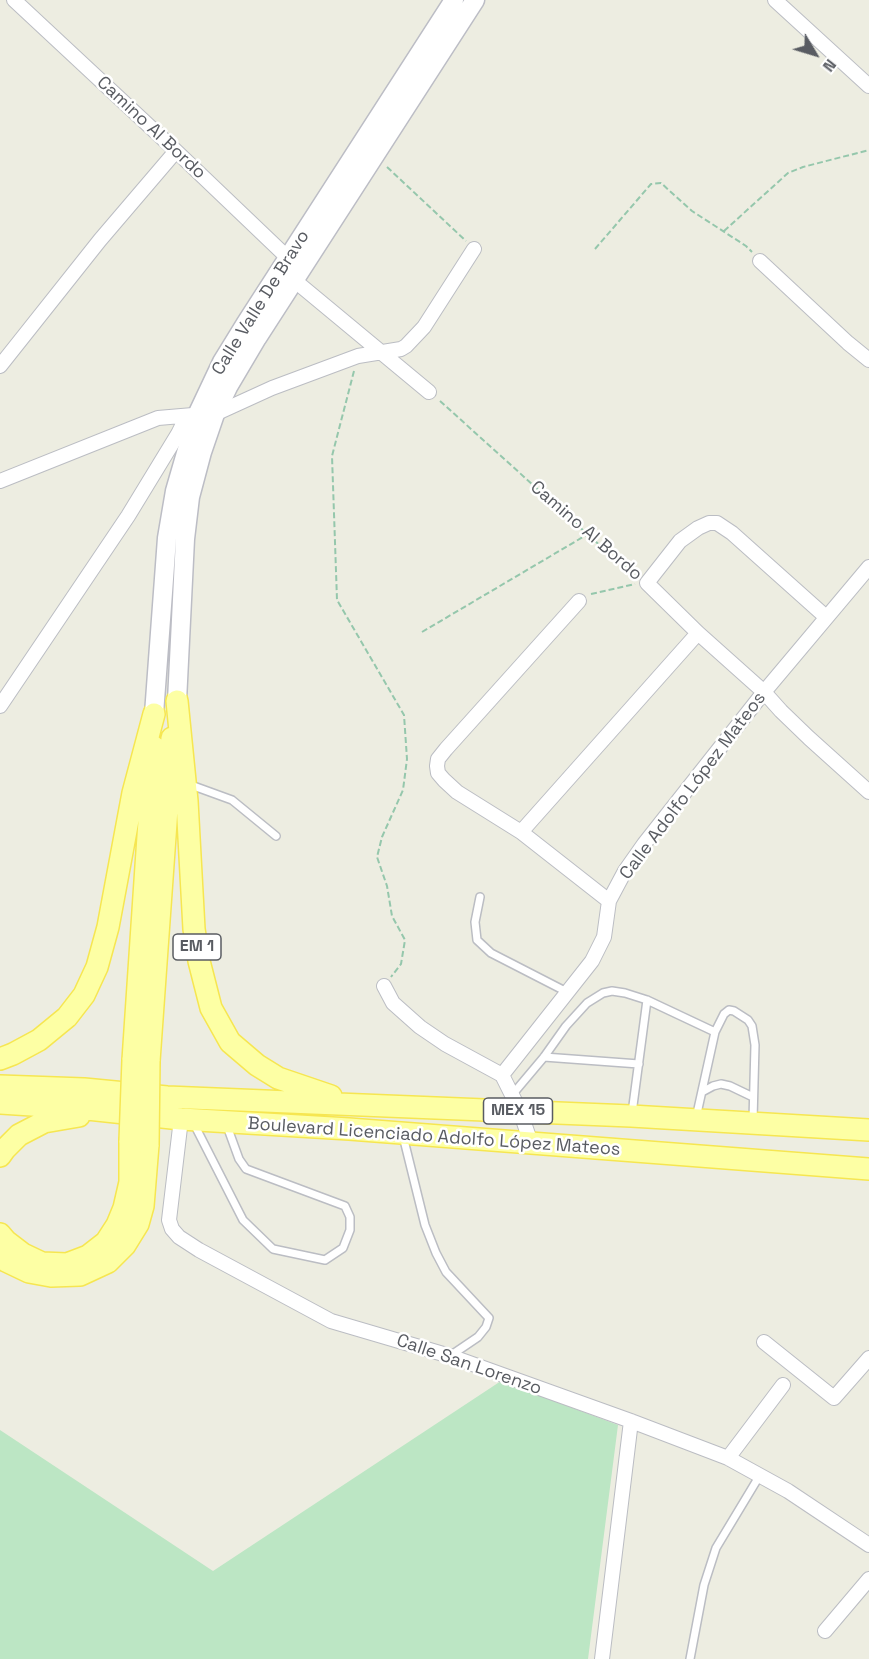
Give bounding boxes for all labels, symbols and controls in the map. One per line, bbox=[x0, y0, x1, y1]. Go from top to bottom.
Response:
north arrow bbox=[785, 24, 845, 84]
text: N bbox=[818, 55, 841, 76]
street label: Camino Al Bordo bbox=[92, 72, 210, 184]
street label: Calle Valle De Bravo bbox=[208, 227, 314, 379]
street label: Camino Al Bordo bbox=[526, 477, 646, 585]
street label: Calle Adolfo López Mateos bbox=[615, 688, 771, 884]
road number: EM 1 bbox=[173, 934, 221, 960]
road number: MEX 15 bbox=[484, 1098, 552, 1124]
street label: Boulevard Licenciado Adolfo López Mateos bbox=[247, 1113, 621, 1161]
street label: Calle San Lorenzo bbox=[394, 1330, 544, 1400]

